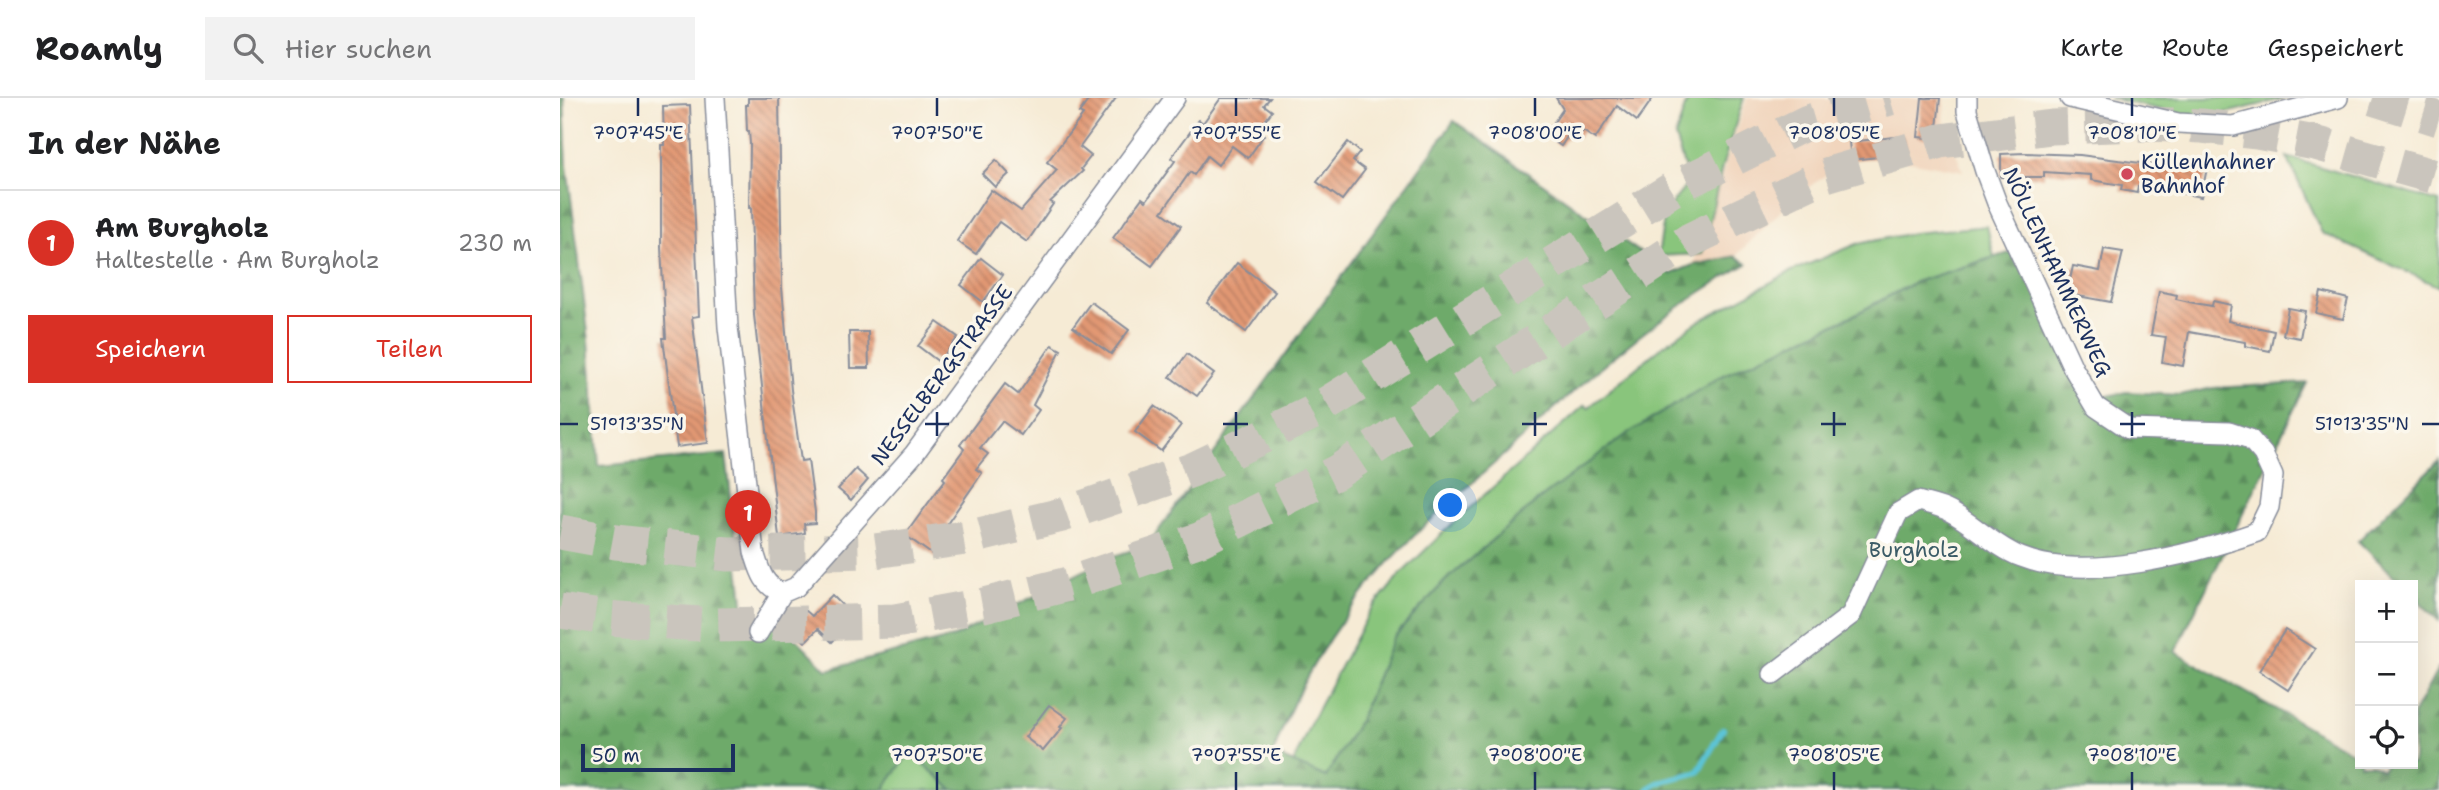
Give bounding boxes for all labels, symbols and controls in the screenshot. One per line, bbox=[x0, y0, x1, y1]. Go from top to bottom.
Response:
search box bbox=[205, 17, 695, 80]
text: Roamly bbox=[35, 26, 163, 71]
icon: search bbox=[229, 29, 267, 67]
text: Hier suchen bbox=[285, 31, 432, 66]
text: Karte bbox=[2060, 32, 2124, 64]
text: Route bbox=[2162, 32, 2229, 64]
text: Gespeichert bbox=[2267, 32, 2404, 64]
text: 7°07'45"E bbox=[592, 121, 684, 145]
text: 7°07'50"E bbox=[891, 121, 983, 145]
text: 7°07'55"E bbox=[1191, 121, 1281, 145]
text: 7°08'00"E bbox=[1488, 121, 1582, 145]
text: 7°08'05"E bbox=[1788, 121, 1880, 145]
text: 7°08'10"E bbox=[2087, 121, 2177, 145]
text: In der Nähe bbox=[28, 123, 221, 164]
place label: Küllenhahner Bahnhof bbox=[2141, 148, 2276, 200]
street label: NÖLLENHAMMERWEG bbox=[1996, 163, 2118, 381]
marker: Küllenhahner Bahnhof bbox=[2119, 166, 2135, 182]
text: Am Burgholz bbox=[95, 210, 269, 245]
text: 1 bbox=[46, 228, 56, 258]
text: 230 m bbox=[458, 228, 532, 258]
text: Haltestelle · Am Burgholz bbox=[95, 245, 380, 275]
street label: NESSELBERGSTRASSE bbox=[865, 279, 1019, 471]
button: Speichern bbox=[28, 315, 273, 383]
button: Teilen bbox=[287, 315, 532, 383]
text: 51°13'35"N bbox=[590, 412, 684, 436]
text: 51°13'35"N bbox=[2315, 412, 2409, 436]
your location bbox=[1433, 488, 1467, 522]
pin: 1 bbox=[725, 490, 771, 548]
park label: Burgholz bbox=[1869, 536, 1959, 564]
map controls bbox=[2355, 580, 2418, 769]
button: + bbox=[2355, 580, 2418, 643]
button: − bbox=[2355, 643, 2418, 706]
button: locate bbox=[2355, 706, 2418, 769]
scale bar bbox=[581, 741, 735, 773]
text: 50 m bbox=[592, 743, 640, 768]
text: 7°07'50"E bbox=[891, 743, 983, 767]
text: 7°07'55"E bbox=[1191, 743, 1281, 767]
text: 7°08'00"E bbox=[1488, 743, 1582, 767]
text: 7°08'05"E bbox=[1788, 743, 1880, 767]
text: 7°08'10"E bbox=[2087, 743, 2177, 767]

